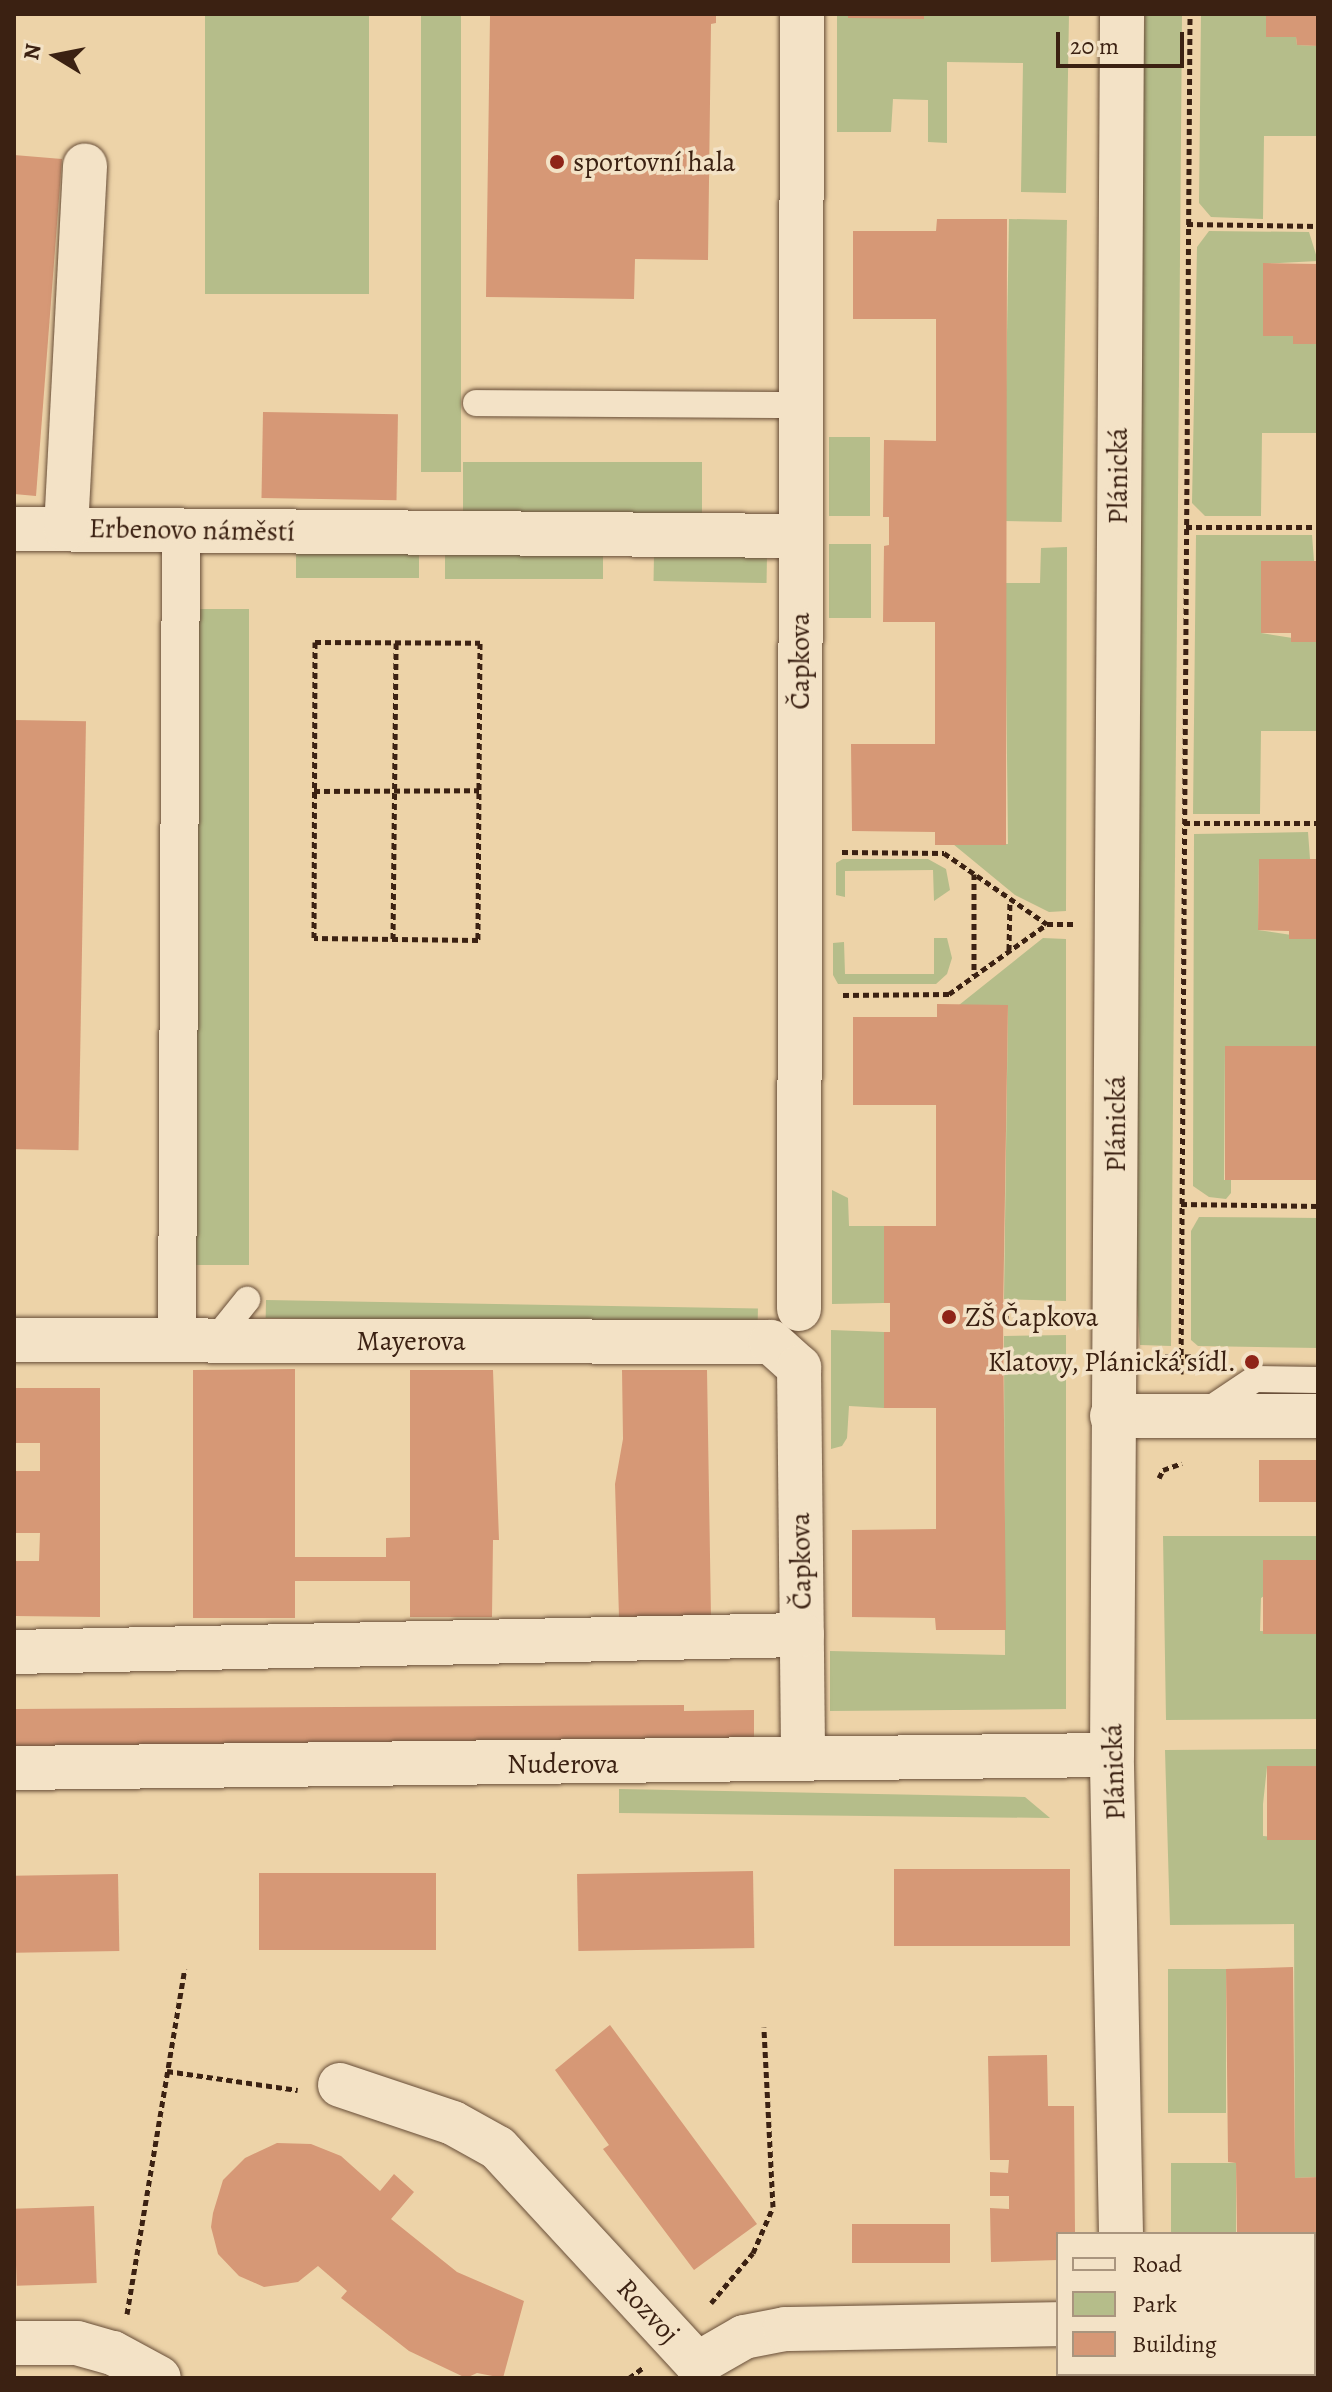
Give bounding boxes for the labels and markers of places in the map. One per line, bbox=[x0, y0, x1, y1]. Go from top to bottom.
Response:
place label: sportovní hala bbox=[573, 145, 736, 179]
marker: sportovní hala bbox=[548, 153, 566, 171]
place label: ZŠ Čapkova bbox=[965, 1300, 1099, 1334]
marker: ZŠ Čapkova bbox=[940, 1308, 958, 1326]
place label: Klatovy, Plánická sídl. bbox=[987, 1345, 1236, 1379]
marker: Klatovy, Plánická sídl. bbox=[1243, 1353, 1261, 1371]

